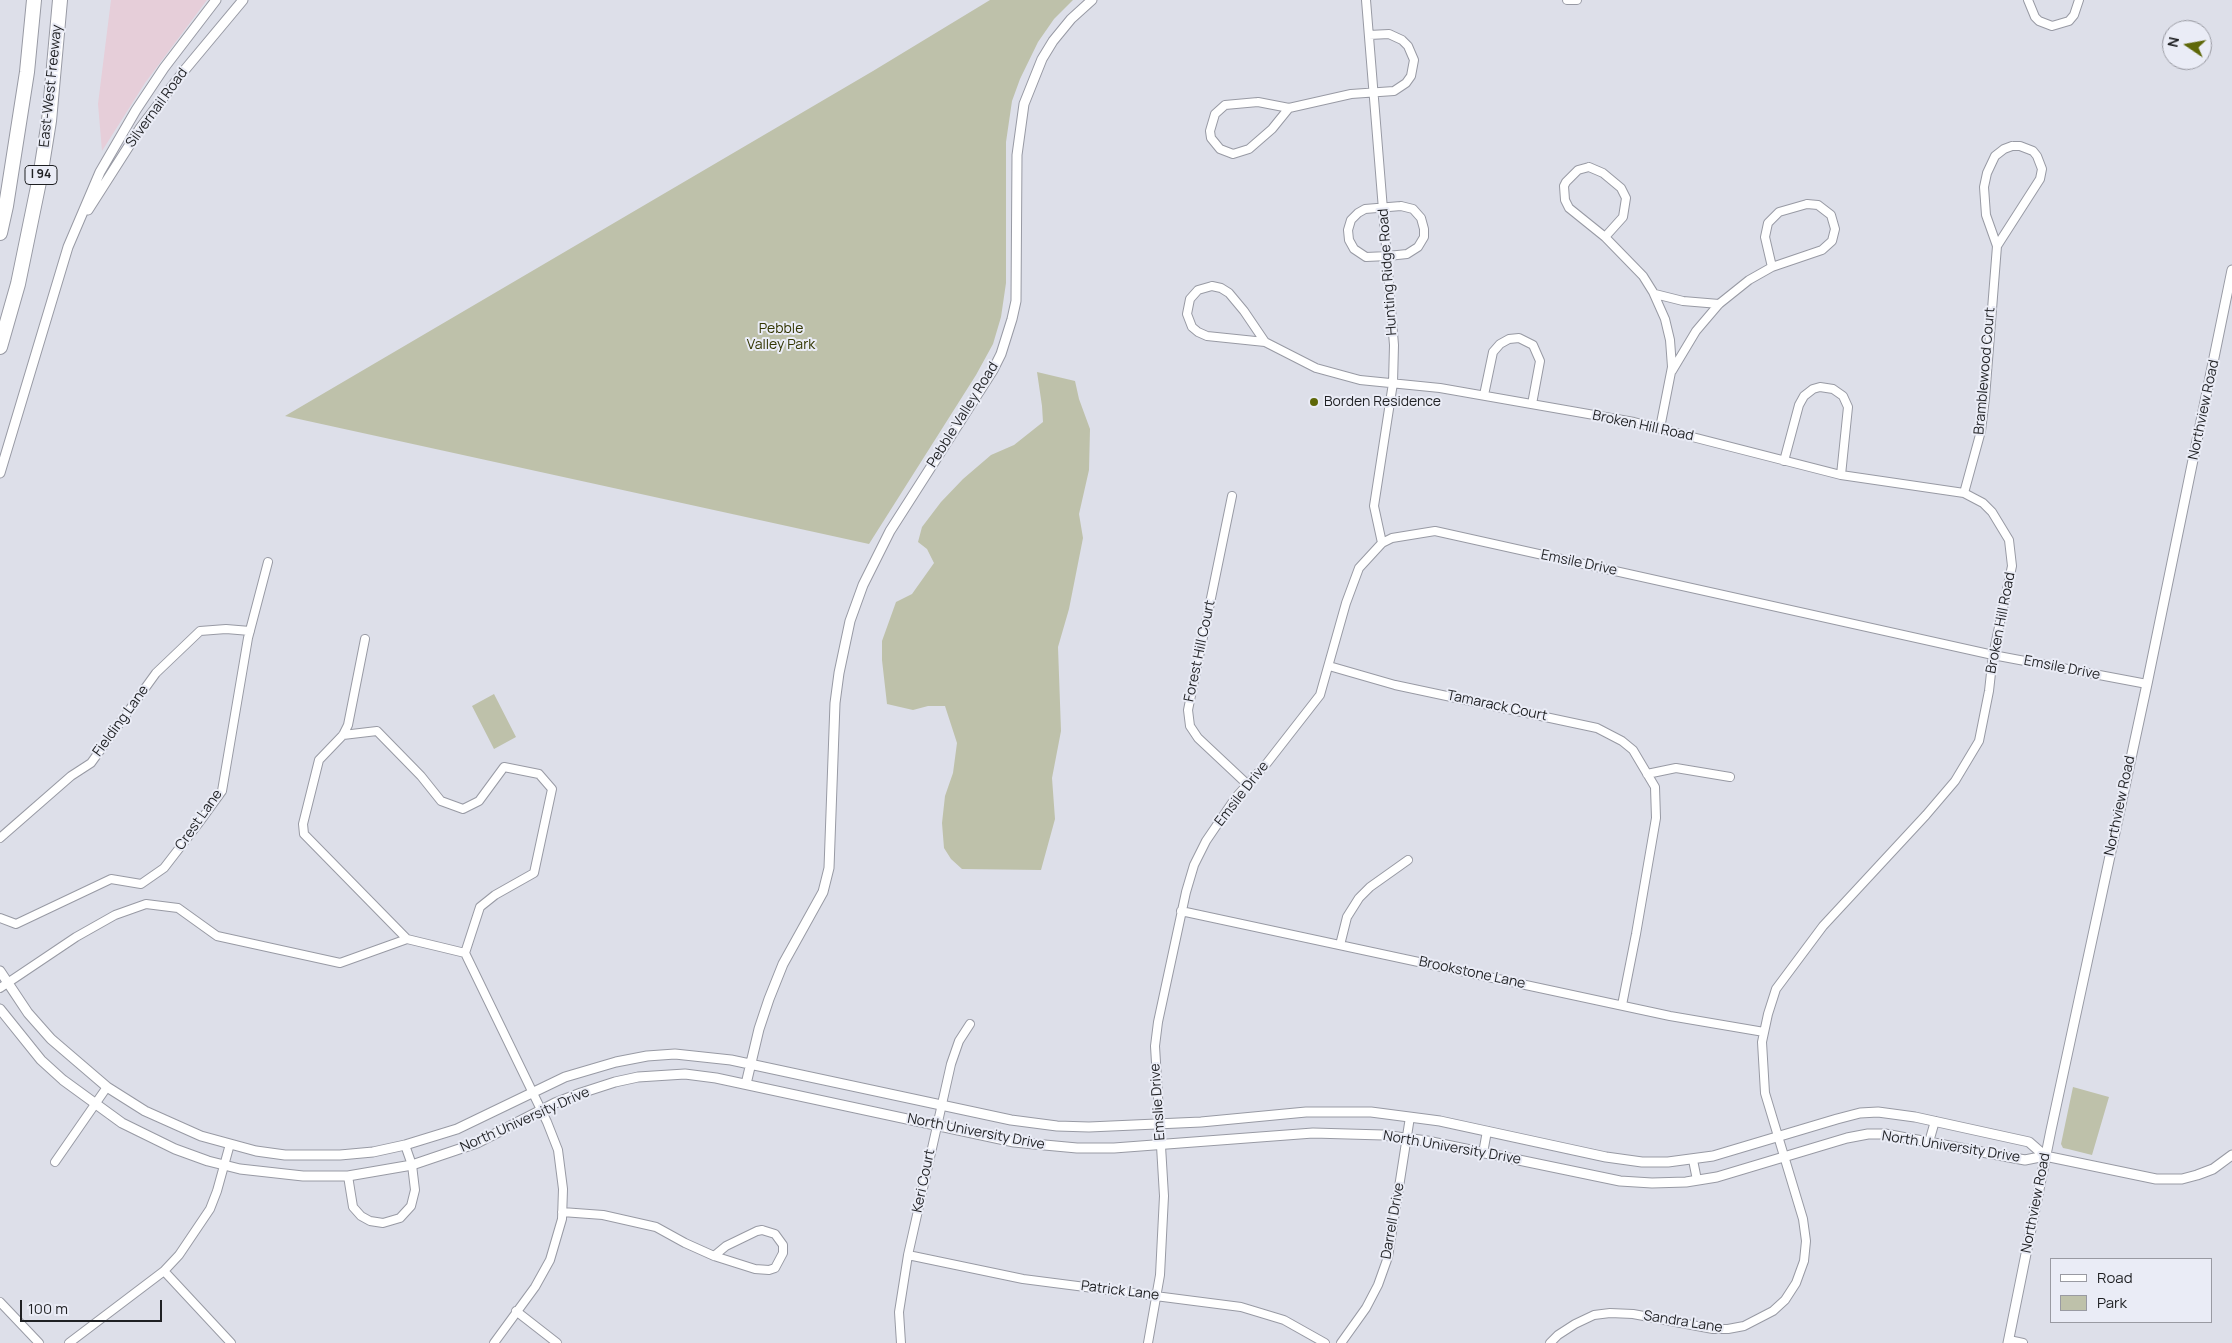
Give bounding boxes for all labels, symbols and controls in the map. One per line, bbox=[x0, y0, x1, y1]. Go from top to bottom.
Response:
north arrow bbox=[2162, 20, 2212, 70]
street label: East-West Freeway bbox=[36, 24, 66, 148]
text: N bbox=[2162, 35, 2183, 49]
street label: Silvernail Road bbox=[123, 65, 191, 151]
road number: I 94 bbox=[25, 166, 57, 184]
street label: Hunting Ridge Road bbox=[1375, 208, 1401, 336]
street label: Bramblewood Court bbox=[1971, 307, 1999, 435]
park label: Pebble Valley Park bbox=[747, 321, 815, 354]
street label: Northview Road bbox=[2185, 358, 2223, 462]
street label: Pebble Valley Road bbox=[924, 359, 1002, 471]
place label: Borden Residence bbox=[1324, 394, 1441, 410]
marker: Borden Residence bbox=[1308, 396, 1320, 408]
street label: Broken Hill Road bbox=[1591, 407, 1695, 445]
street label: Emsile Drive bbox=[1539, 547, 1619, 579]
street label: Broken Hill Road bbox=[1983, 571, 2019, 675]
street label: Forest Hill Court bbox=[1181, 599, 1219, 703]
street label: Emsile Drive bbox=[2022, 652, 2102, 684]
street label: Fielding Lane bbox=[89, 682, 153, 760]
street label: Tamarack Court bbox=[1445, 687, 1549, 725]
street label: Northview Road bbox=[2101, 754, 2139, 858]
street label: Emsile Drive bbox=[1212, 758, 1272, 830]
street label: Crest Lane bbox=[172, 786, 226, 854]
street label: Brookstone Lane bbox=[1417, 954, 1527, 992]
street label: Emslie Drive bbox=[1147, 1063, 1169, 1141]
street label: North University Drive bbox=[458, 1084, 592, 1156]
street label: North University Drive bbox=[906, 1110, 1046, 1154]
street label: North University Drive bbox=[1382, 1128, 1522, 1168]
street label: North University Drive bbox=[1881, 1128, 2021, 1166]
street label: Keri Court bbox=[909, 1148, 939, 1214]
street label: Northview Road bbox=[2018, 1151, 2054, 1255]
street label: Darrell Drive bbox=[1378, 1181, 1408, 1261]
legend bbox=[2050, 1258, 2212, 1323]
text: Road bbox=[2097, 1267, 2133, 1288]
street label: Patrick Lane bbox=[1080, 1278, 1160, 1304]
scale bar bbox=[22, 1290, 165, 1322]
text: Park bbox=[2097, 1292, 2127, 1313]
text: 100 m bbox=[28, 1298, 68, 1319]
street label: Sandra Lane bbox=[1642, 1307, 1724, 1337]

